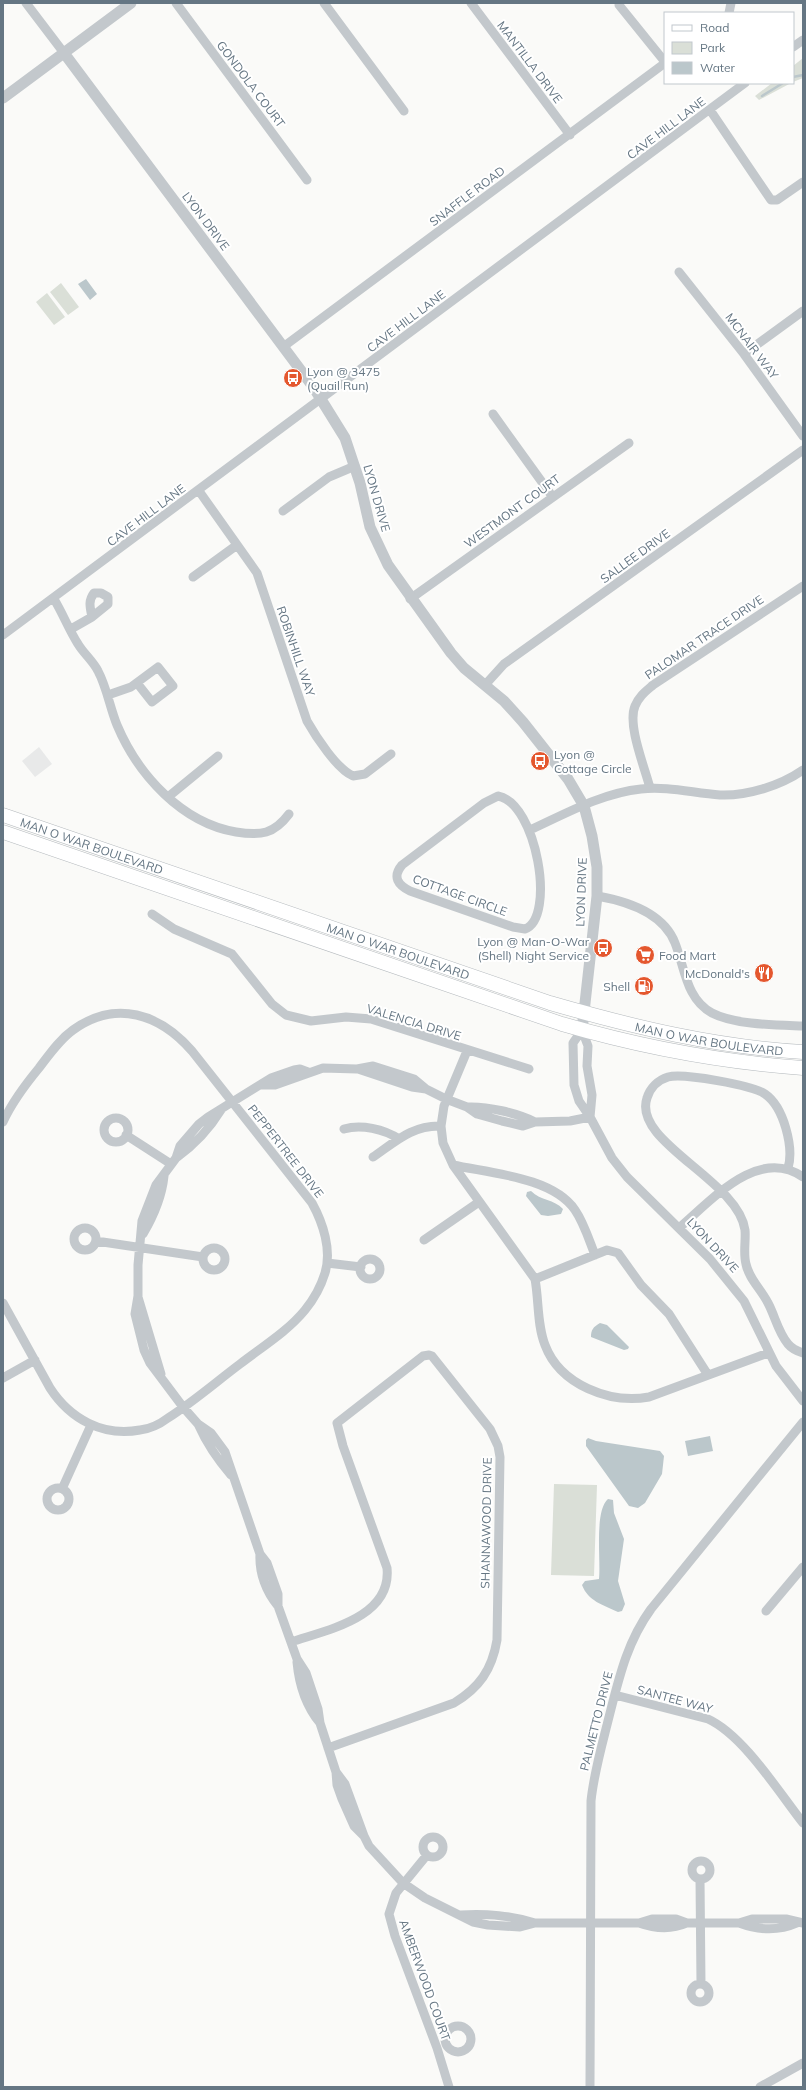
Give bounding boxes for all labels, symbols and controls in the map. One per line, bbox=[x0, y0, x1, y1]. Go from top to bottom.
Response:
legend bbox=[664, 12, 794, 84]
street label: MANTILLA DRIVE bbox=[494, 18, 566, 106]
text: Road bbox=[700, 20, 729, 35]
street label: GONDOLA COURT bbox=[213, 38, 289, 131]
text: Park bbox=[700, 40, 726, 55]
text: Water bbox=[700, 60, 736, 75]
street label: CAVE HILL LANE bbox=[624, 94, 708, 162]
street label: SNAFFLE ROAD bbox=[426, 163, 508, 229]
street label: LYON DRIVE bbox=[179, 189, 233, 253]
street label: CAVE HILL LANE bbox=[364, 287, 448, 355]
street label: MCNAIR WAY bbox=[722, 310, 782, 383]
place label: Lyon @ 3475 (Quail Run) bbox=[307, 364, 380, 393]
bus stop icon: Lyon @ 3475 (Quail Run) bbox=[282, 367, 304, 389]
street label: LYON DRIVE bbox=[360, 463, 394, 533]
street label: WESTMONT COURT bbox=[461, 471, 564, 551]
street label: CAVE HILL LANE bbox=[104, 481, 188, 549]
street label: SALLEE DRIVE bbox=[597, 526, 673, 586]
street label: PALOMAR TRACE DRIVE bbox=[642, 592, 766, 682]
street label: ROBINHILL WAY bbox=[274, 604, 319, 699]
place label: Lyon @ Cottage Circle bbox=[554, 747, 632, 776]
bus stop icon: Lyon @ Cottage Circle bbox=[529, 750, 551, 772]
street label: MAN O WAR BOULEVARD bbox=[18, 814, 165, 877]
street label: LYON DRIVE bbox=[572, 857, 590, 927]
street label: COTTAGE CIRCLE bbox=[411, 871, 509, 919]
street label: MAN O WAR BOULEVARD bbox=[325, 919, 472, 982]
place label: Lyon @ Man-O-War (Shell) Night Service bbox=[477, 934, 590, 963]
bus stop icon: Lyon @ Man-O-War (Shell) Night Service bbox=[592, 937, 614, 959]
supermarket icon: Food Mart bbox=[634, 944, 656, 966]
place label: Food Mart bbox=[659, 948, 716, 963]
restaurant icon: McDonald's bbox=[753, 962, 775, 984]
place label: McDonald's bbox=[685, 966, 750, 981]
fuel station icon: Shell bbox=[633, 975, 655, 997]
place label: Shell bbox=[603, 979, 630, 994]
street label: VALENCIA DRIVE bbox=[365, 1000, 463, 1044]
street label: MAN O WAR BOULEVARD bbox=[634, 1019, 784, 1058]
street label: PEPPERTREE DRIVE bbox=[245, 1101, 327, 1201]
street label: LYON DRIVE bbox=[684, 1215, 742, 1275]
street label: SHANNAWOOD DRIVE bbox=[477, 1457, 495, 1589]
street label: PALMETTO DRIVE bbox=[576, 1670, 616, 1772]
street label: SANTEE WAY bbox=[636, 1682, 715, 1716]
street label: AMBERWOOD COURT bbox=[396, 1918, 454, 2043]

